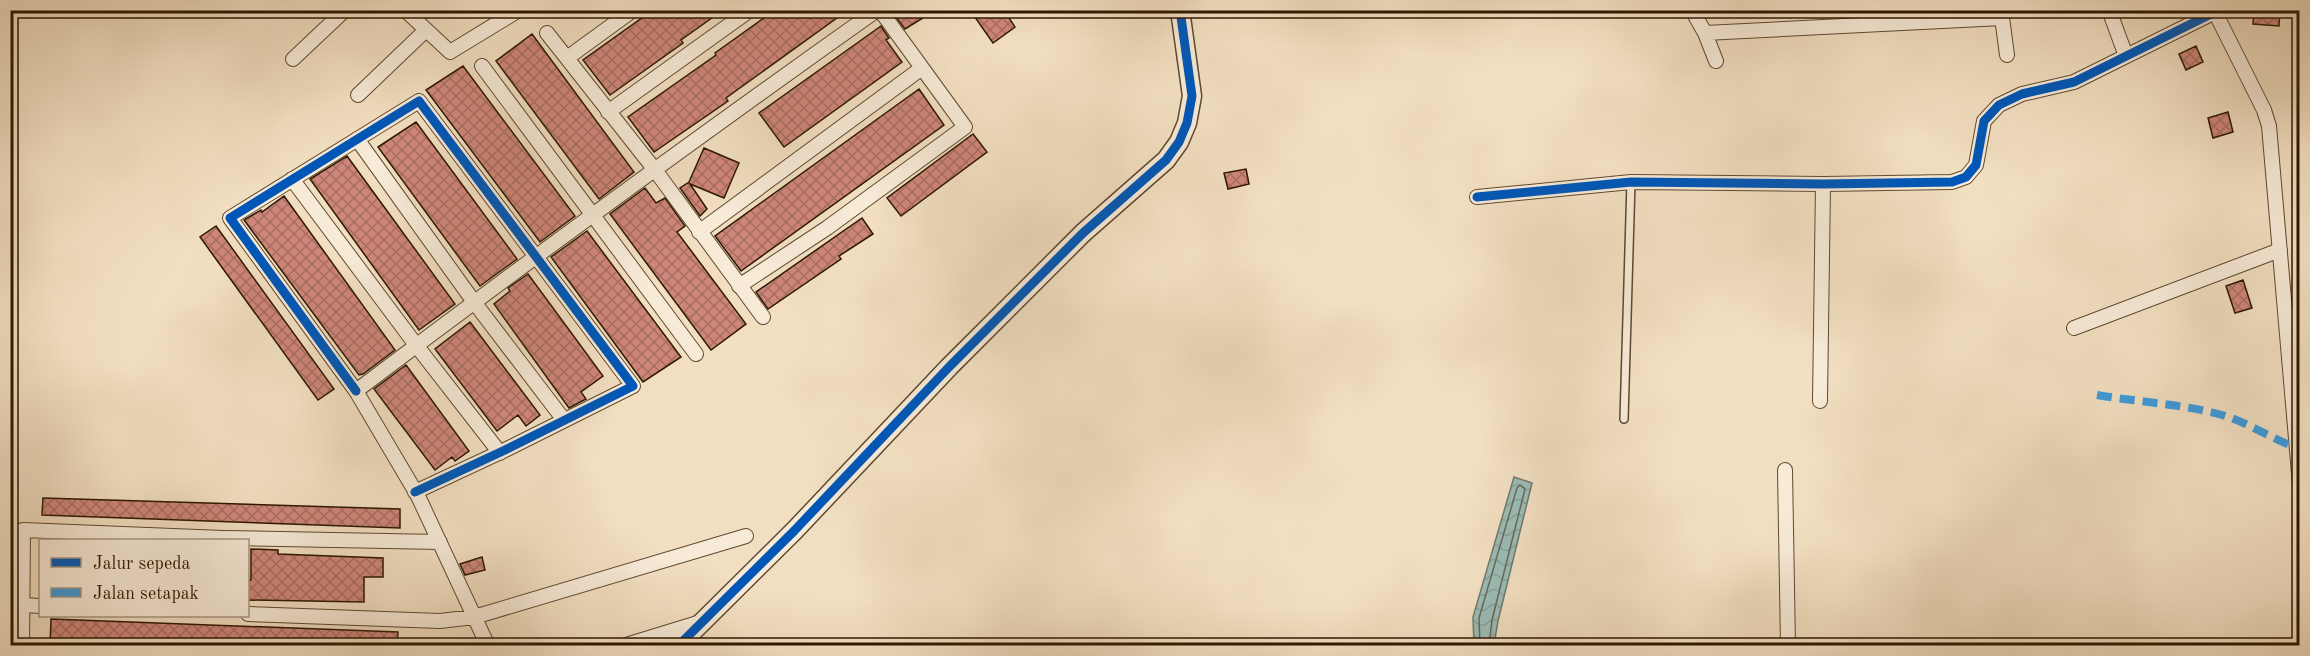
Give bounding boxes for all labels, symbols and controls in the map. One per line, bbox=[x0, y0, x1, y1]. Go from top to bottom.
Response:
legend bbox=[39, 539, 249, 617]
text: Jalur sepeda bbox=[93, 555, 191, 573]
text: Jalan setapak bbox=[93, 585, 199, 603]

